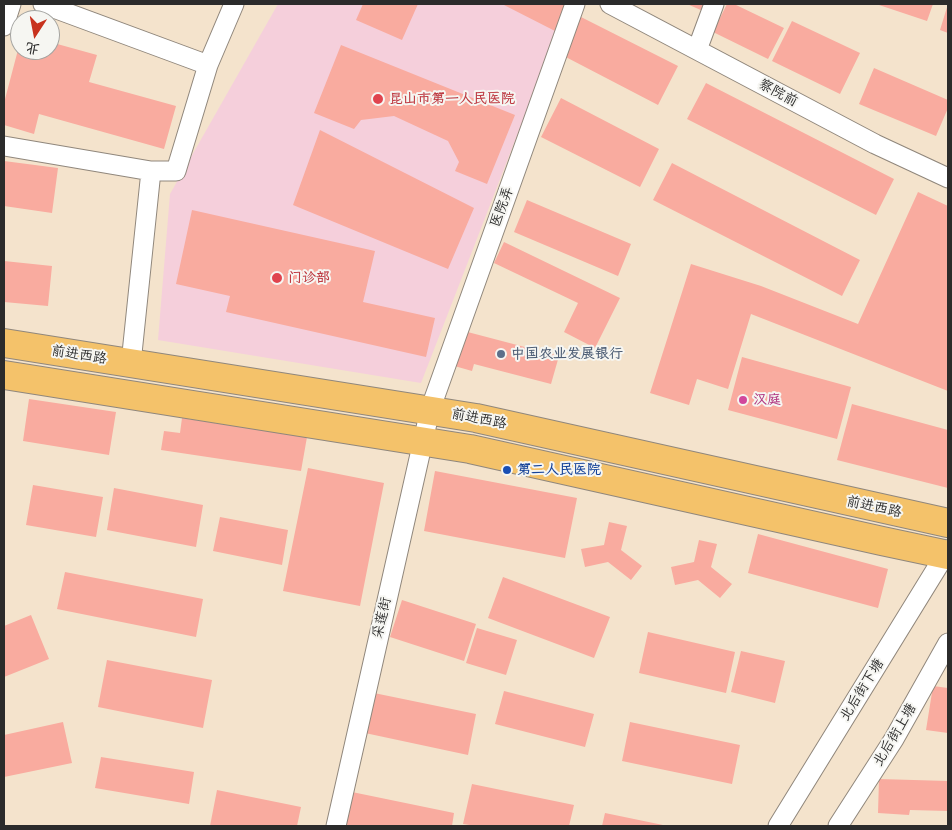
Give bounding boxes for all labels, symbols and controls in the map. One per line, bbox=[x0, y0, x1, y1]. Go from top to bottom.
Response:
north arrow bbox=[10, 10, 60, 60]
text: 北 bbox=[23, 38, 41, 61]
street label: 察院前 bbox=[756, 76, 800, 110]
place label: 昆山市第一人民医院 bbox=[389, 91, 515, 107]
marker: 昆山市第一人民医院 bbox=[371, 92, 385, 106]
street label: 医院弄 bbox=[487, 184, 517, 230]
place label: 门诊部 bbox=[288, 270, 330, 286]
marker: 门诊部 bbox=[270, 271, 284, 285]
street label: 前进西路 bbox=[50, 342, 108, 368]
place label: 中国农业发展银行 bbox=[511, 346, 623, 362]
marker: 中国农业发展银行 bbox=[495, 348, 507, 360]
place label: 汉庭 bbox=[753, 392, 781, 408]
marker: 汉庭 bbox=[737, 394, 749, 406]
street label: 前进西路 bbox=[450, 405, 508, 433]
place label: 第二人民医院 bbox=[517, 462, 601, 478]
marker: 第二人民医院 bbox=[501, 464, 513, 476]
street label: 前进西路 bbox=[845, 493, 903, 521]
street label: 采莲街 bbox=[369, 596, 395, 640]
street label: 北后街下塘 bbox=[836, 656, 888, 724]
street label: 北后街上塘 bbox=[870, 701, 920, 769]

